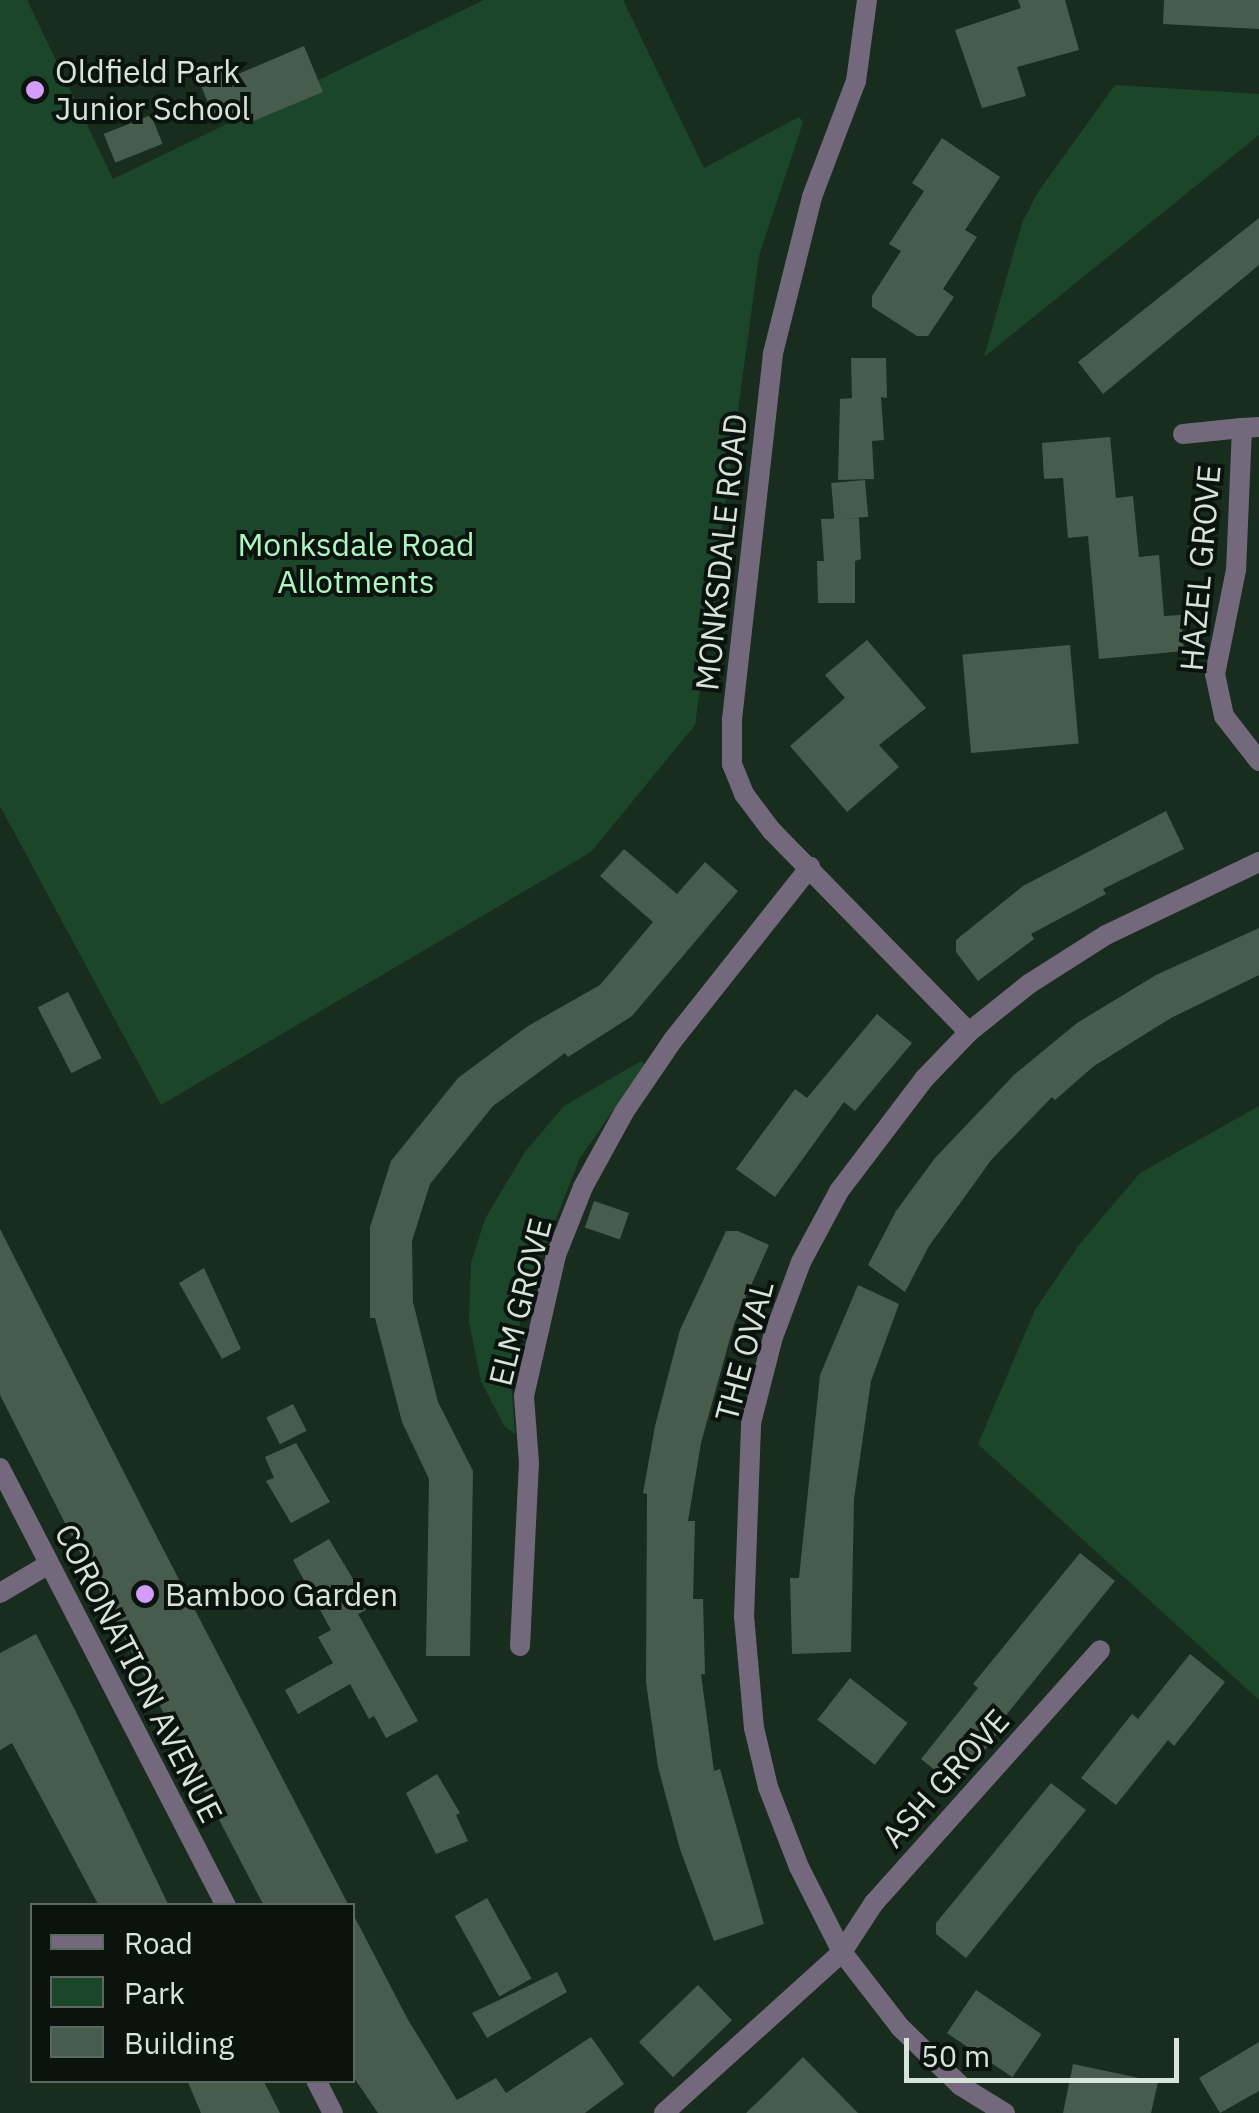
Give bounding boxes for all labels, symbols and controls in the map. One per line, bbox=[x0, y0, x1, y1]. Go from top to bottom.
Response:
place label: Oldfield Park Junior School bbox=[55, 53, 250, 128]
marker: Oldfield Park Junior School bbox=[24, 79, 46, 101]
street label: MONKSDALE ROAD bbox=[687, 412, 755, 692]
street label: HAZEL GROVE bbox=[1172, 463, 1228, 673]
park label: Monksdale Road Allotments bbox=[237, 526, 475, 601]
street label: ELM GROVE bbox=[481, 1214, 559, 1390]
street label: THE OVAL bbox=[707, 1276, 781, 1426]
street label: CORONATION AVENUE bbox=[47, 1517, 231, 1829]
place label: Bamboo Garden bbox=[165, 1575, 398, 1613]
marker: Bamboo Garden bbox=[134, 1583, 156, 1605]
street label: ASH GROVE bbox=[873, 1701, 1017, 1855]
legend bbox=[30, 1903, 355, 2083]
text: Road bbox=[124, 1923, 193, 1962]
text: Park bbox=[124, 1973, 185, 2012]
scale bar bbox=[909, 2018, 1184, 2080]
text: Building bbox=[124, 2023, 234, 2062]
text: 50 m bbox=[921, 2036, 990, 2075]

